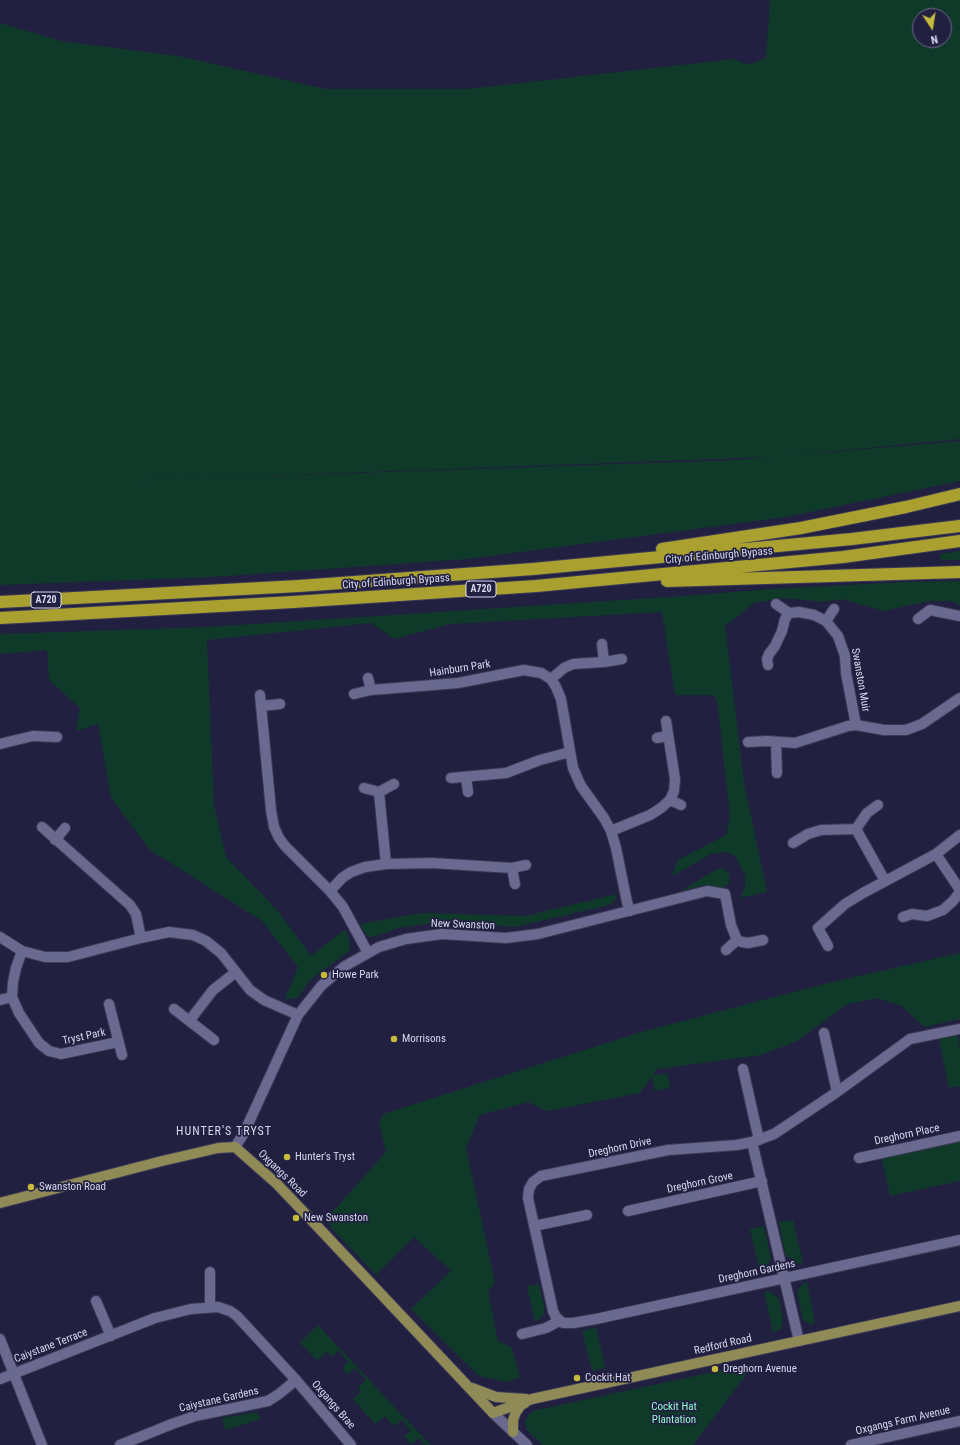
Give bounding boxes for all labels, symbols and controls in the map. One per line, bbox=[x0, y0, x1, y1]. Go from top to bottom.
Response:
north arrow bbox=[912, 8, 952, 48]
text: N bbox=[930, 32, 939, 46]
street label: City of Edinburgh Bypass bbox=[665, 545, 773, 567]
street label: City of Edinburgh Bypass bbox=[342, 572, 450, 592]
road number: A720 bbox=[466, 581, 496, 597]
road number: A720 bbox=[31, 592, 61, 608]
street label: Swanston Muir bbox=[848, 647, 872, 713]
street label: Hainburn Park bbox=[429, 658, 491, 680]
street label: New Swanston bbox=[431, 917, 495, 933]
place label: Howe Park bbox=[332, 968, 379, 982]
marker: Howe Park bbox=[319, 970, 329, 980]
street label: Tryst Park bbox=[61, 1026, 107, 1048]
place label: Morrisons bbox=[402, 1032, 446, 1046]
marker: Morrisons bbox=[389, 1034, 399, 1044]
street label: Dreghorn Place bbox=[873, 1122, 941, 1148]
district label: HUNTER'S TRYST bbox=[176, 1125, 272, 1139]
street label: Dreghorn Drive bbox=[587, 1135, 653, 1161]
street label: Oxgangs Road bbox=[255, 1148, 309, 1200]
place label: Hunter's Tryst bbox=[295, 1150, 355, 1164]
marker: Hunter's Tryst bbox=[282, 1152, 292, 1162]
street label: Dreghorn Grove bbox=[666, 1170, 734, 1196]
place label: Swanston Road bbox=[39, 1180, 106, 1194]
marker: Swanston Road bbox=[26, 1182, 36, 1192]
place label: New Swanston bbox=[304, 1211, 368, 1225]
marker: New Swanston bbox=[291, 1213, 301, 1223]
street label: Dreghorn Gardens bbox=[717, 1257, 797, 1287]
street label: Caiystane Terrace bbox=[12, 1326, 90, 1366]
street label: Redford Road bbox=[693, 1332, 753, 1358]
place label: Dreghorn Avenue bbox=[723, 1362, 797, 1376]
marker: Dreghorn Avenue bbox=[710, 1364, 720, 1374]
place label: Cockit Hat bbox=[585, 1371, 630, 1385]
marker: Cockit Hat bbox=[572, 1373, 582, 1383]
street label: Oxgangs Brae bbox=[308, 1378, 358, 1432]
street label: Caiystane Gardens bbox=[178, 1384, 260, 1416]
park label: Cockit Hat Plantation bbox=[651, 1400, 697, 1426]
street label: Oxgangs Farm Avenue bbox=[854, 1404, 952, 1438]

